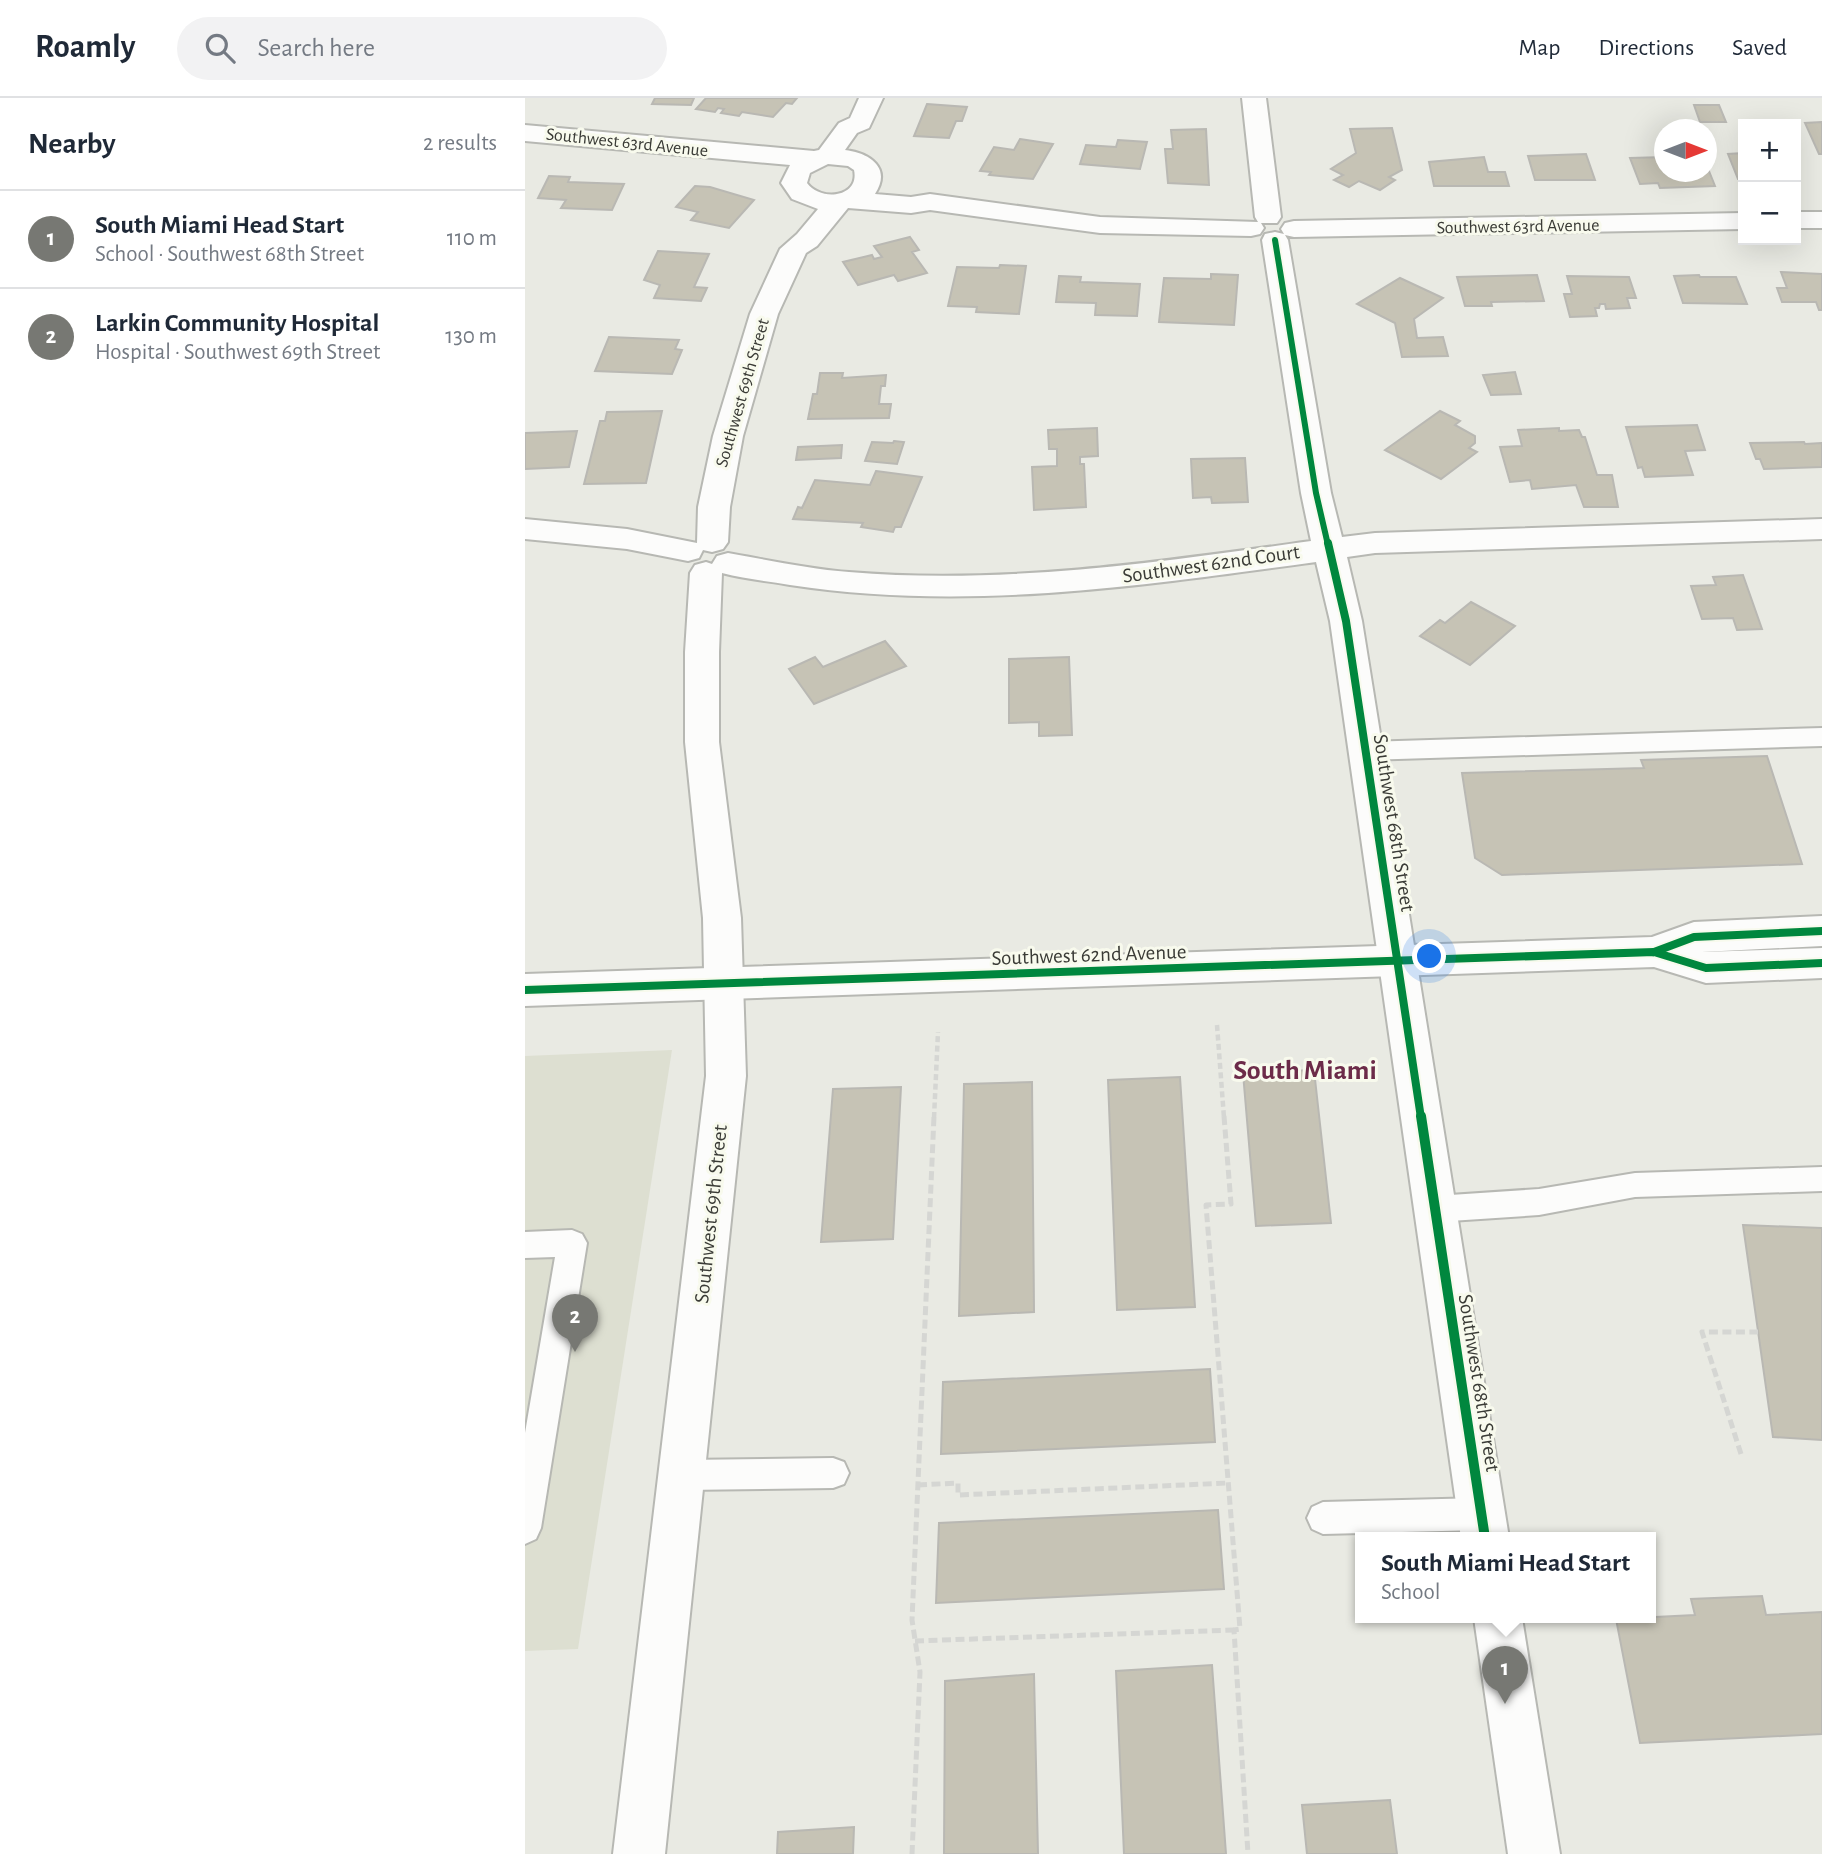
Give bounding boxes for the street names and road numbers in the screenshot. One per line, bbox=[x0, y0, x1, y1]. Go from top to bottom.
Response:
street label: Southwest 63rd Avenue bbox=[545, 126, 709, 160]
street label: Southwest 63rd Avenue bbox=[1436, 217, 1600, 237]
street label: Southwest 69th Street bbox=[713, 316, 773, 469]
street label: Southwest 62nd Court bbox=[1121, 541, 1301, 587]
street label: Southwest 68th Street bbox=[1370, 733, 1418, 914]
street label: Southwest 62nd Avenue bbox=[991, 941, 1187, 969]
street label: Southwest 69th Street bbox=[691, 1123, 731, 1304]
street label: Southwest 68th Street bbox=[1455, 1293, 1503, 1474]

